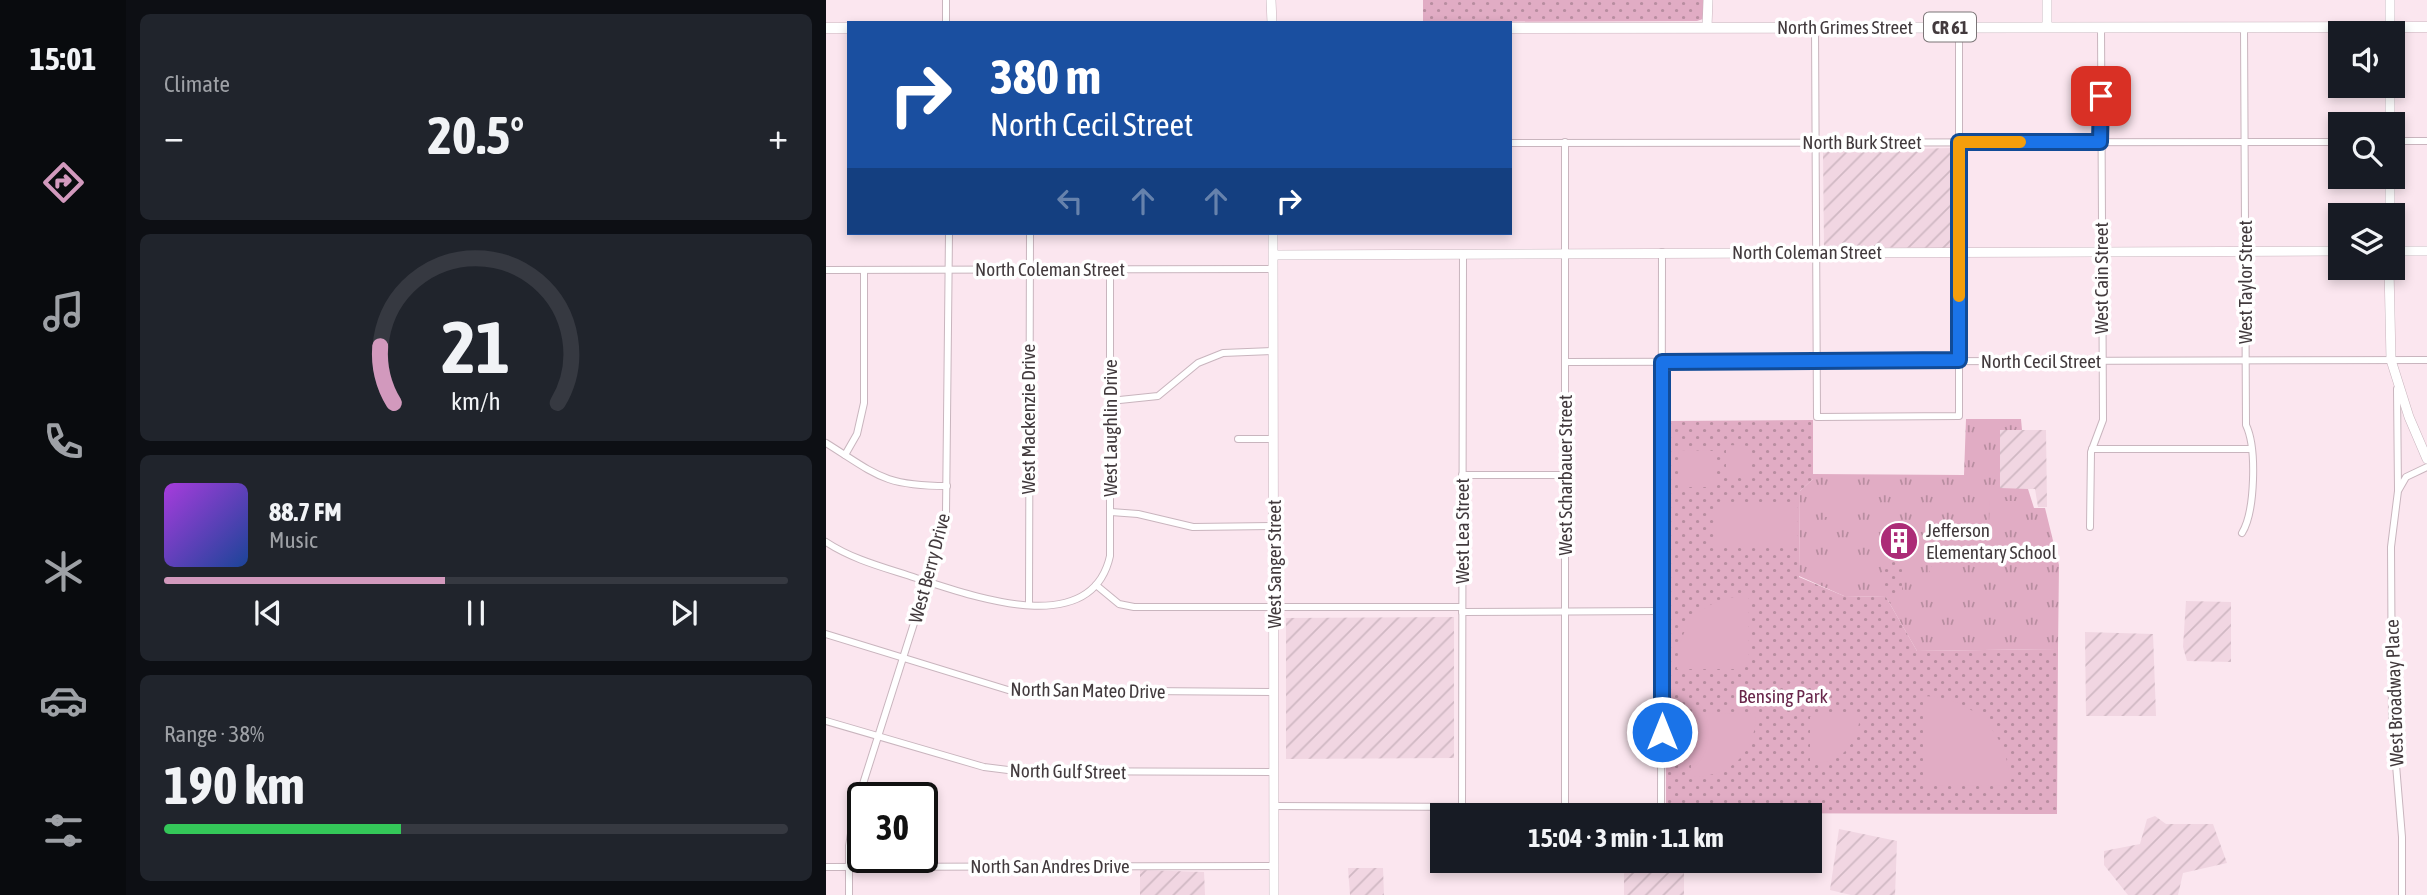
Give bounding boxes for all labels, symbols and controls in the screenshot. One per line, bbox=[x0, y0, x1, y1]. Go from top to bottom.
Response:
road number: CR 61 bbox=[1924, 12, 1976, 42]
street label: North Grimes Street bbox=[1777, 16, 1913, 38]
map controls bbox=[2328, 21, 2405, 280]
button: sound bbox=[2328, 21, 2405, 98]
text: 15:01 bbox=[30, 40, 96, 77]
text: 380 m bbox=[990, 48, 1101, 104]
icon: right bbox=[875, 49, 966, 140]
pin bbox=[2071, 66, 2131, 126]
text: Climate bbox=[164, 71, 230, 97]
icon: arrive bbox=[2082, 77, 2120, 115]
text: 20.5° bbox=[428, 105, 524, 165]
text: North Cecil Street bbox=[990, 106, 1193, 143]
button: search bbox=[2328, 112, 2405, 189]
text: − bbox=[164, 114, 184, 157]
text: + bbox=[768, 114, 788, 157]
street label: North Burk Street bbox=[1802, 131, 1922, 153]
icon: directions bbox=[39, 158, 88, 207]
icon: left bbox=[1051, 182, 1089, 220]
icon: ahead bbox=[1124, 182, 1162, 220]
icon: ahead bbox=[1197, 182, 1235, 220]
icon: right bbox=[1270, 182, 1308, 220]
button: layers bbox=[2328, 203, 2405, 280]
street label: West Taylor Street bbox=[2234, 220, 2256, 344]
street label: West Cain Street bbox=[2090, 222, 2112, 334]
street label: North Coleman Street bbox=[1732, 241, 1882, 263]
street label: North Coleman Street bbox=[975, 258, 1125, 280]
icon: music bbox=[39, 287, 88, 336]
text: 21 bbox=[442, 306, 510, 389]
street label: West Mackenzie Drive bbox=[1017, 344, 1039, 494]
street label: North Cecil Street bbox=[1981, 350, 2101, 372]
street label: West Laughlin Drive bbox=[1099, 359, 1121, 497]
text: km/h bbox=[451, 387, 501, 415]
street label: West Scharbauer Street bbox=[1554, 395, 1576, 555]
icon: phone bbox=[39, 417, 88, 466]
street label: West Lea Street bbox=[1451, 478, 1473, 584]
text: 88.7 FM bbox=[269, 497, 342, 527]
street label: West Sanger Street bbox=[1263, 500, 1285, 628]
street label: West Berry Drive bbox=[904, 511, 954, 625]
place label: Jefferson Elementary School bbox=[1926, 519, 2057, 563]
building icon: Jefferson Elementary School bbox=[1878, 520, 1920, 562]
text: Music bbox=[269, 527, 317, 553]
icon: climate bbox=[39, 547, 88, 596]
icon: previous bbox=[249, 594, 287, 632]
icon: pause bbox=[457, 594, 495, 632]
icon: next bbox=[665, 594, 703, 632]
street label: West Broadway Place bbox=[2380, 619, 2408, 767]
icon: car bbox=[39, 676, 88, 725]
street label: North San Mateo Drive bbox=[1010, 678, 1166, 702]
park label: Bensing Park bbox=[1738, 685, 1828, 707]
position arrow bbox=[1625, 695, 1699, 769]
text: Range · 38% bbox=[164, 721, 264, 747]
text: 190 km bbox=[164, 755, 305, 815]
street label: North Gulf Street bbox=[1009, 759, 1127, 783]
speed limit sign: 30 bbox=[847, 782, 938, 873]
icon: filters bbox=[39, 806, 88, 855]
text: 15:04 · 3 min · 1.1 km bbox=[1528, 823, 1724, 853]
street label: North San Andres Drive bbox=[970, 855, 1130, 877]

